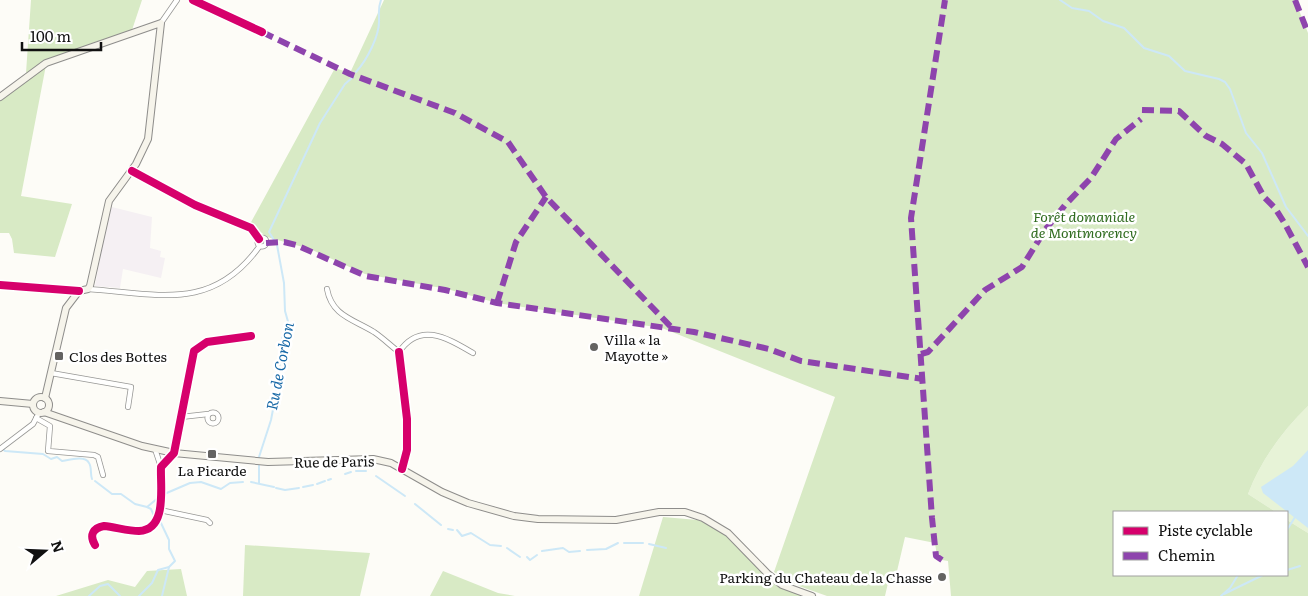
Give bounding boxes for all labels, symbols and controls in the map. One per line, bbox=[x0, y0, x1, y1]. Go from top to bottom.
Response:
scale bar bbox=[22, 20, 101, 52]
text: 100 m bbox=[30, 24, 71, 47]
park label: Forêt domaniale de Montmorency bbox=[1031, 206, 1137, 242]
water label: Ru de Corbon bbox=[259, 320, 299, 412]
place label: Villa « la Mayotte » bbox=[604, 329, 669, 365]
marker: Villa « la Mayotte » bbox=[588, 341, 600, 353]
place label: Clos des Bottes bbox=[69, 346, 167, 366]
marker: Clos des Bottes bbox=[53, 350, 65, 362]
marker: La Picarde bbox=[206, 448, 218, 460]
street label: Rue de Paris bbox=[294, 450, 374, 472]
place label: La Picarde bbox=[178, 460, 246, 480]
legend bbox=[1113, 511, 1288, 576]
text: Piste cyclable bbox=[1158, 518, 1253, 541]
north arrow bbox=[20, 526, 70, 576]
text: N bbox=[47, 538, 70, 555]
text: Chemin bbox=[1158, 543, 1215, 566]
place label: Parking du Chateau de la Chasse bbox=[719, 567, 932, 587]
marker: Parking du Chateau de la Chasse bbox=[936, 571, 948, 583]

